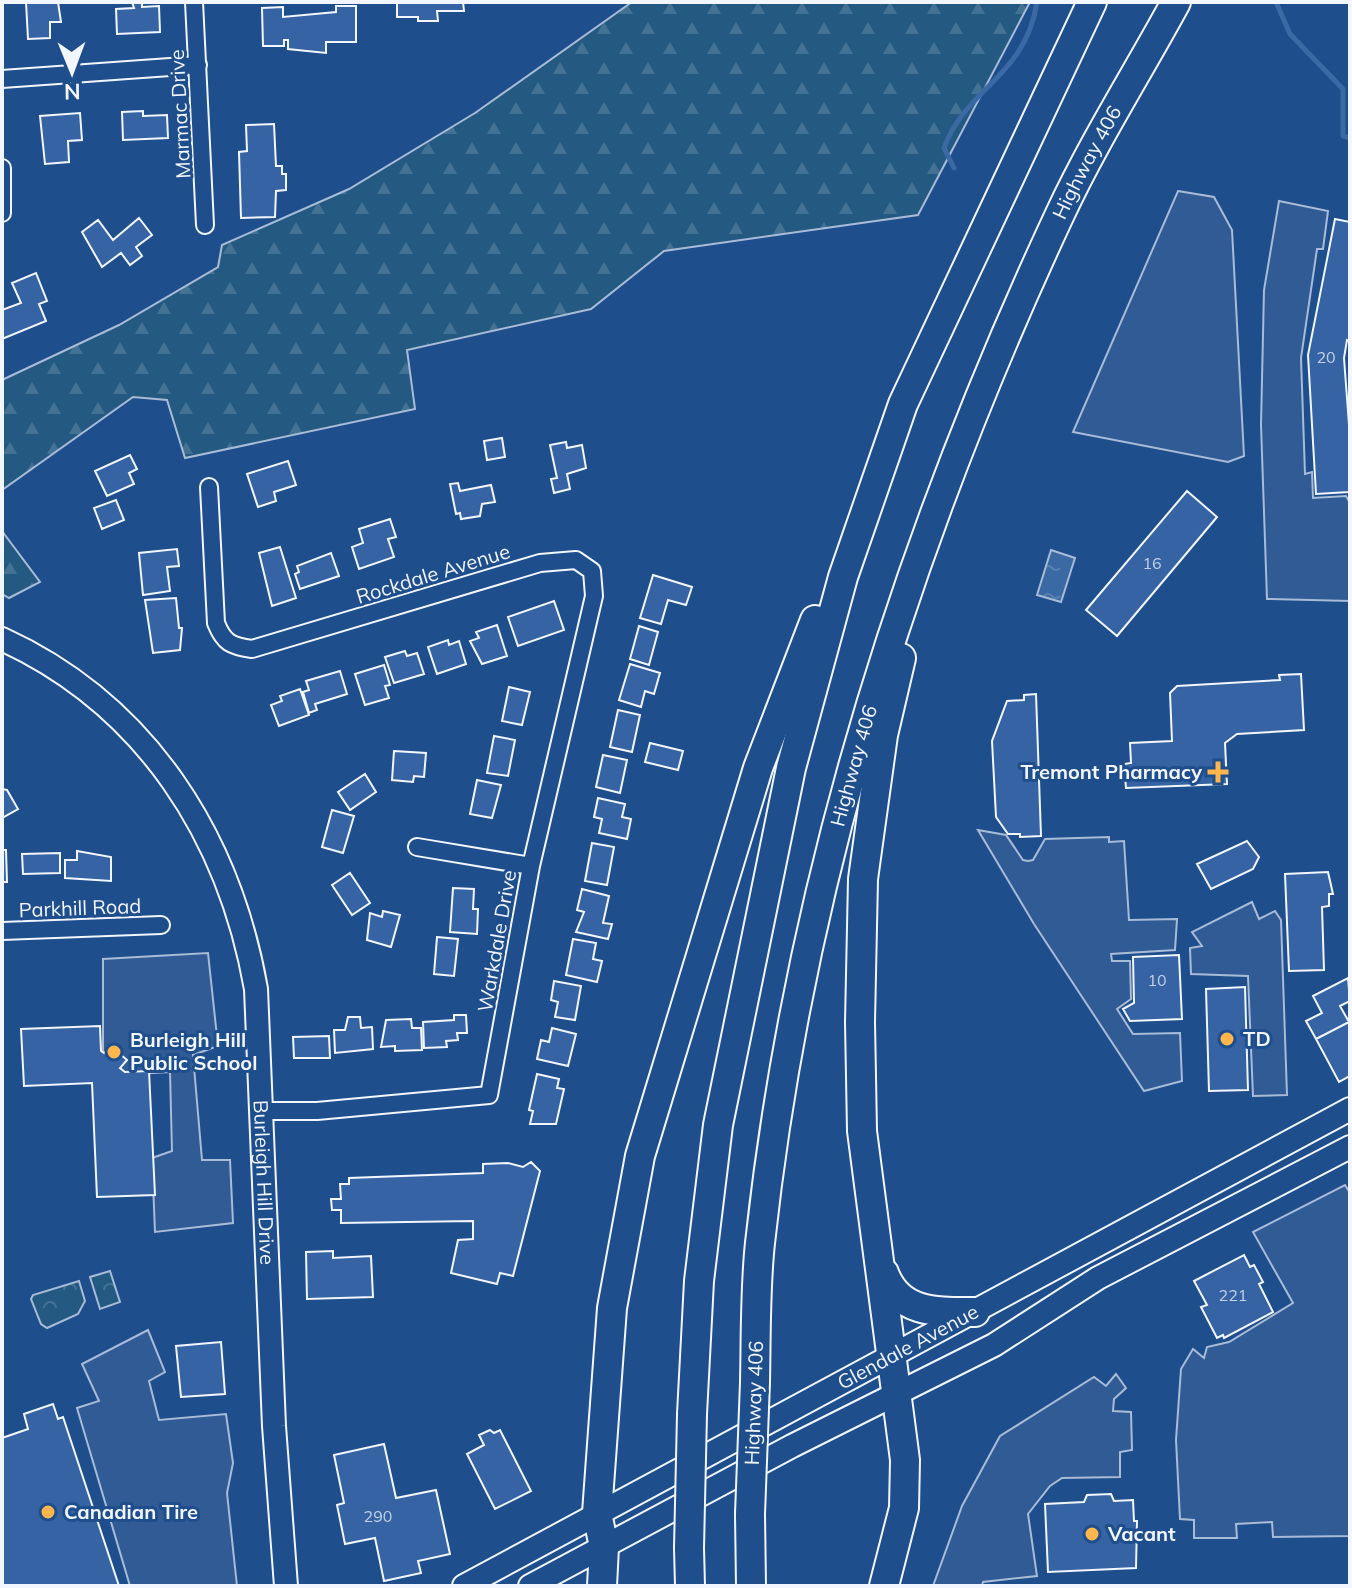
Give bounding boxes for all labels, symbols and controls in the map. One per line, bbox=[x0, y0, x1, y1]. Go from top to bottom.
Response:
north arrow bbox=[32, 32, 112, 112]
street label: Marmac Drive bbox=[164, 49, 195, 179]
text: N bbox=[64, 78, 81, 106]
street label: Highway 406 bbox=[1046, 101, 1127, 223]
house number: 20 bbox=[1316, 347, 1336, 367]
street label: Rockdale Avenue bbox=[353, 538, 513, 609]
house number: 16 bbox=[1142, 553, 1162, 573]
street label: Highway 406 bbox=[824, 702, 882, 829]
place label: Tremont Pharmacy bbox=[1020, 759, 1202, 784]
marker: Tremont Pharmacy bbox=[1209, 763, 1227, 781]
street label: Warkdale Drive bbox=[472, 868, 521, 1014]
street label: Parkhill Road bbox=[18, 893, 142, 922]
house number: 10 bbox=[1147, 970, 1167, 990]
place label: TD bbox=[1243, 1026, 1271, 1051]
place label: Burleigh Hill Public School bbox=[130, 1027, 257, 1075]
marker: TD bbox=[1218, 1030, 1236, 1048]
marker: Burleigh Hill Public School bbox=[105, 1043, 123, 1061]
street label: Burleigh Hill Drive bbox=[249, 1099, 280, 1265]
house number: 221 bbox=[1219, 1285, 1247, 1305]
street label: Glendale Avenue bbox=[833, 1299, 982, 1395]
street label: Highway 406 bbox=[739, 1340, 768, 1466]
place label: Canadian Tire bbox=[64, 1499, 198, 1524]
marker: Canadian Tire bbox=[39, 1503, 57, 1521]
house number: 290 bbox=[364, 1506, 392, 1526]
place label: Vacant bbox=[1107, 1521, 1176, 1546]
marker: Vacant bbox=[1083, 1525, 1101, 1543]

